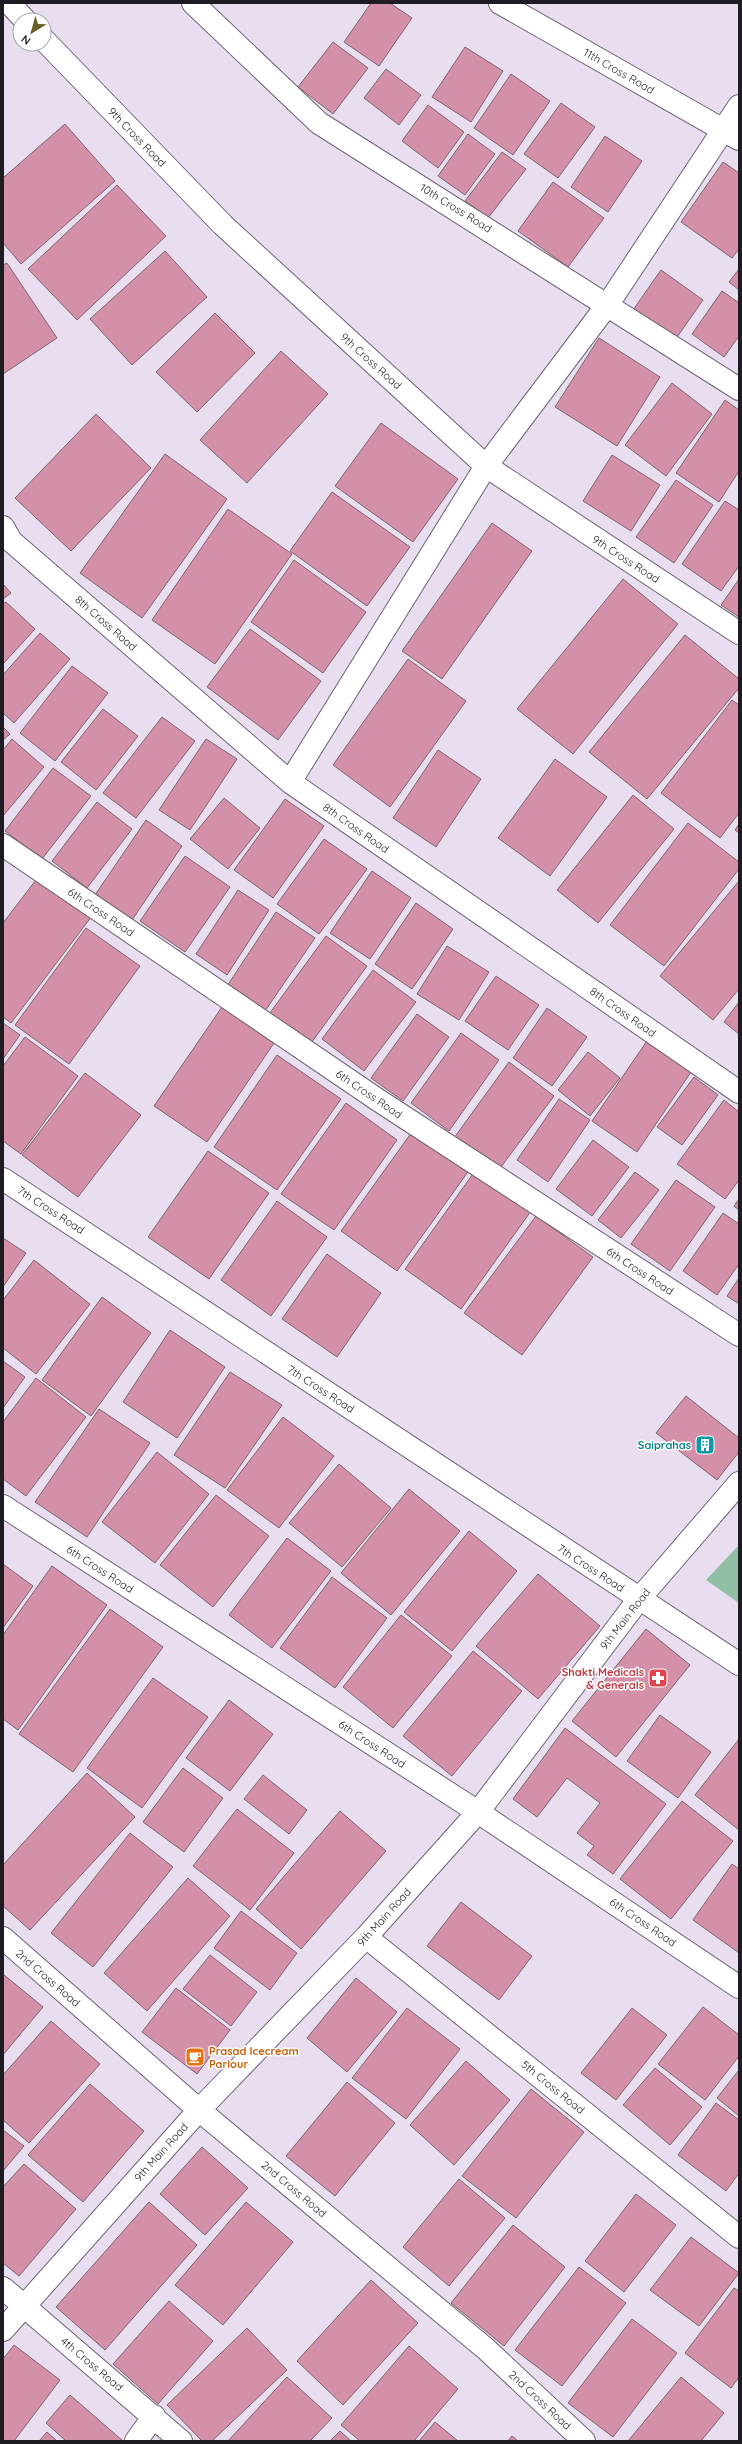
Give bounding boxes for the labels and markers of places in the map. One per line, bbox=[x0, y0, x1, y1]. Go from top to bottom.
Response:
building icon: Saiprahas bbox=[694, 1434, 716, 1456]
place label: Saiprahas bbox=[638, 1438, 691, 1452]
place label: Shakti Medicals & Generals bbox=[562, 1665, 644, 1692]
pharmacy icon: Shakti Medicals & Generals bbox=[647, 1667, 669, 1689]
place label: Prasad Icecream Parlour bbox=[209, 2044, 299, 2071]
cafe icon: Prasad Icecream Parlour bbox=[184, 2046, 206, 2068]

